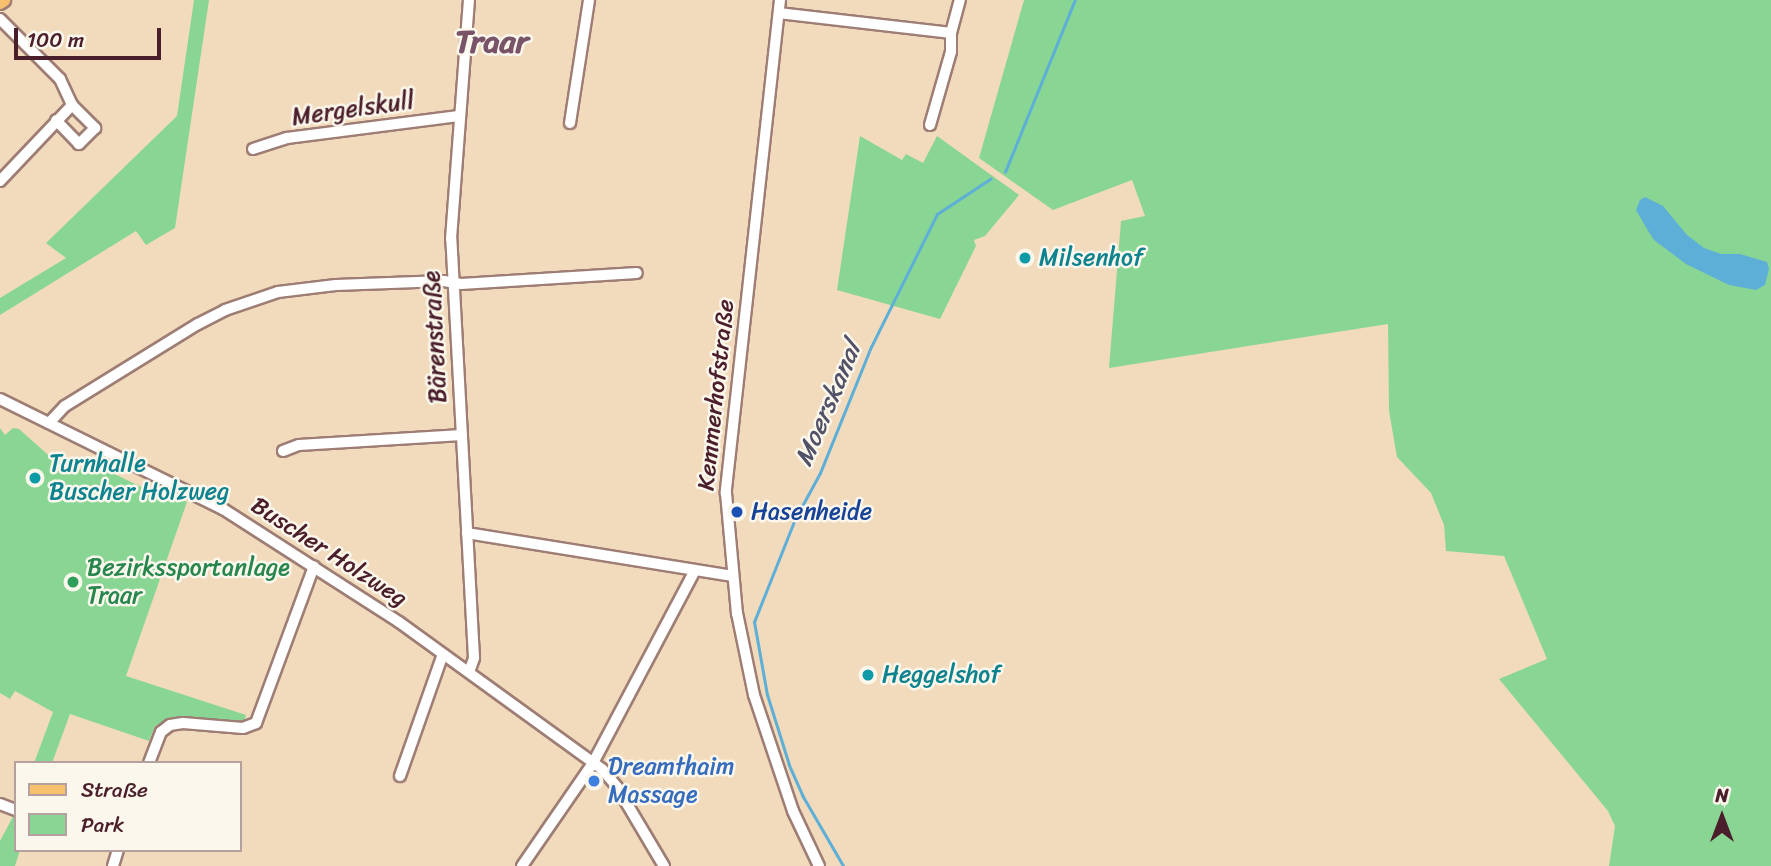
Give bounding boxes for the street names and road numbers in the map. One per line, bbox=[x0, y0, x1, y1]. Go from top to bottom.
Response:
street label: Mergelskull bbox=[290, 86, 416, 132]
street label: Bärenstraße bbox=[417, 270, 453, 404]
street label: Kemmerhofstraße bbox=[692, 298, 740, 492]
street label: Buscher Holzweg bbox=[245, 491, 413, 613]

